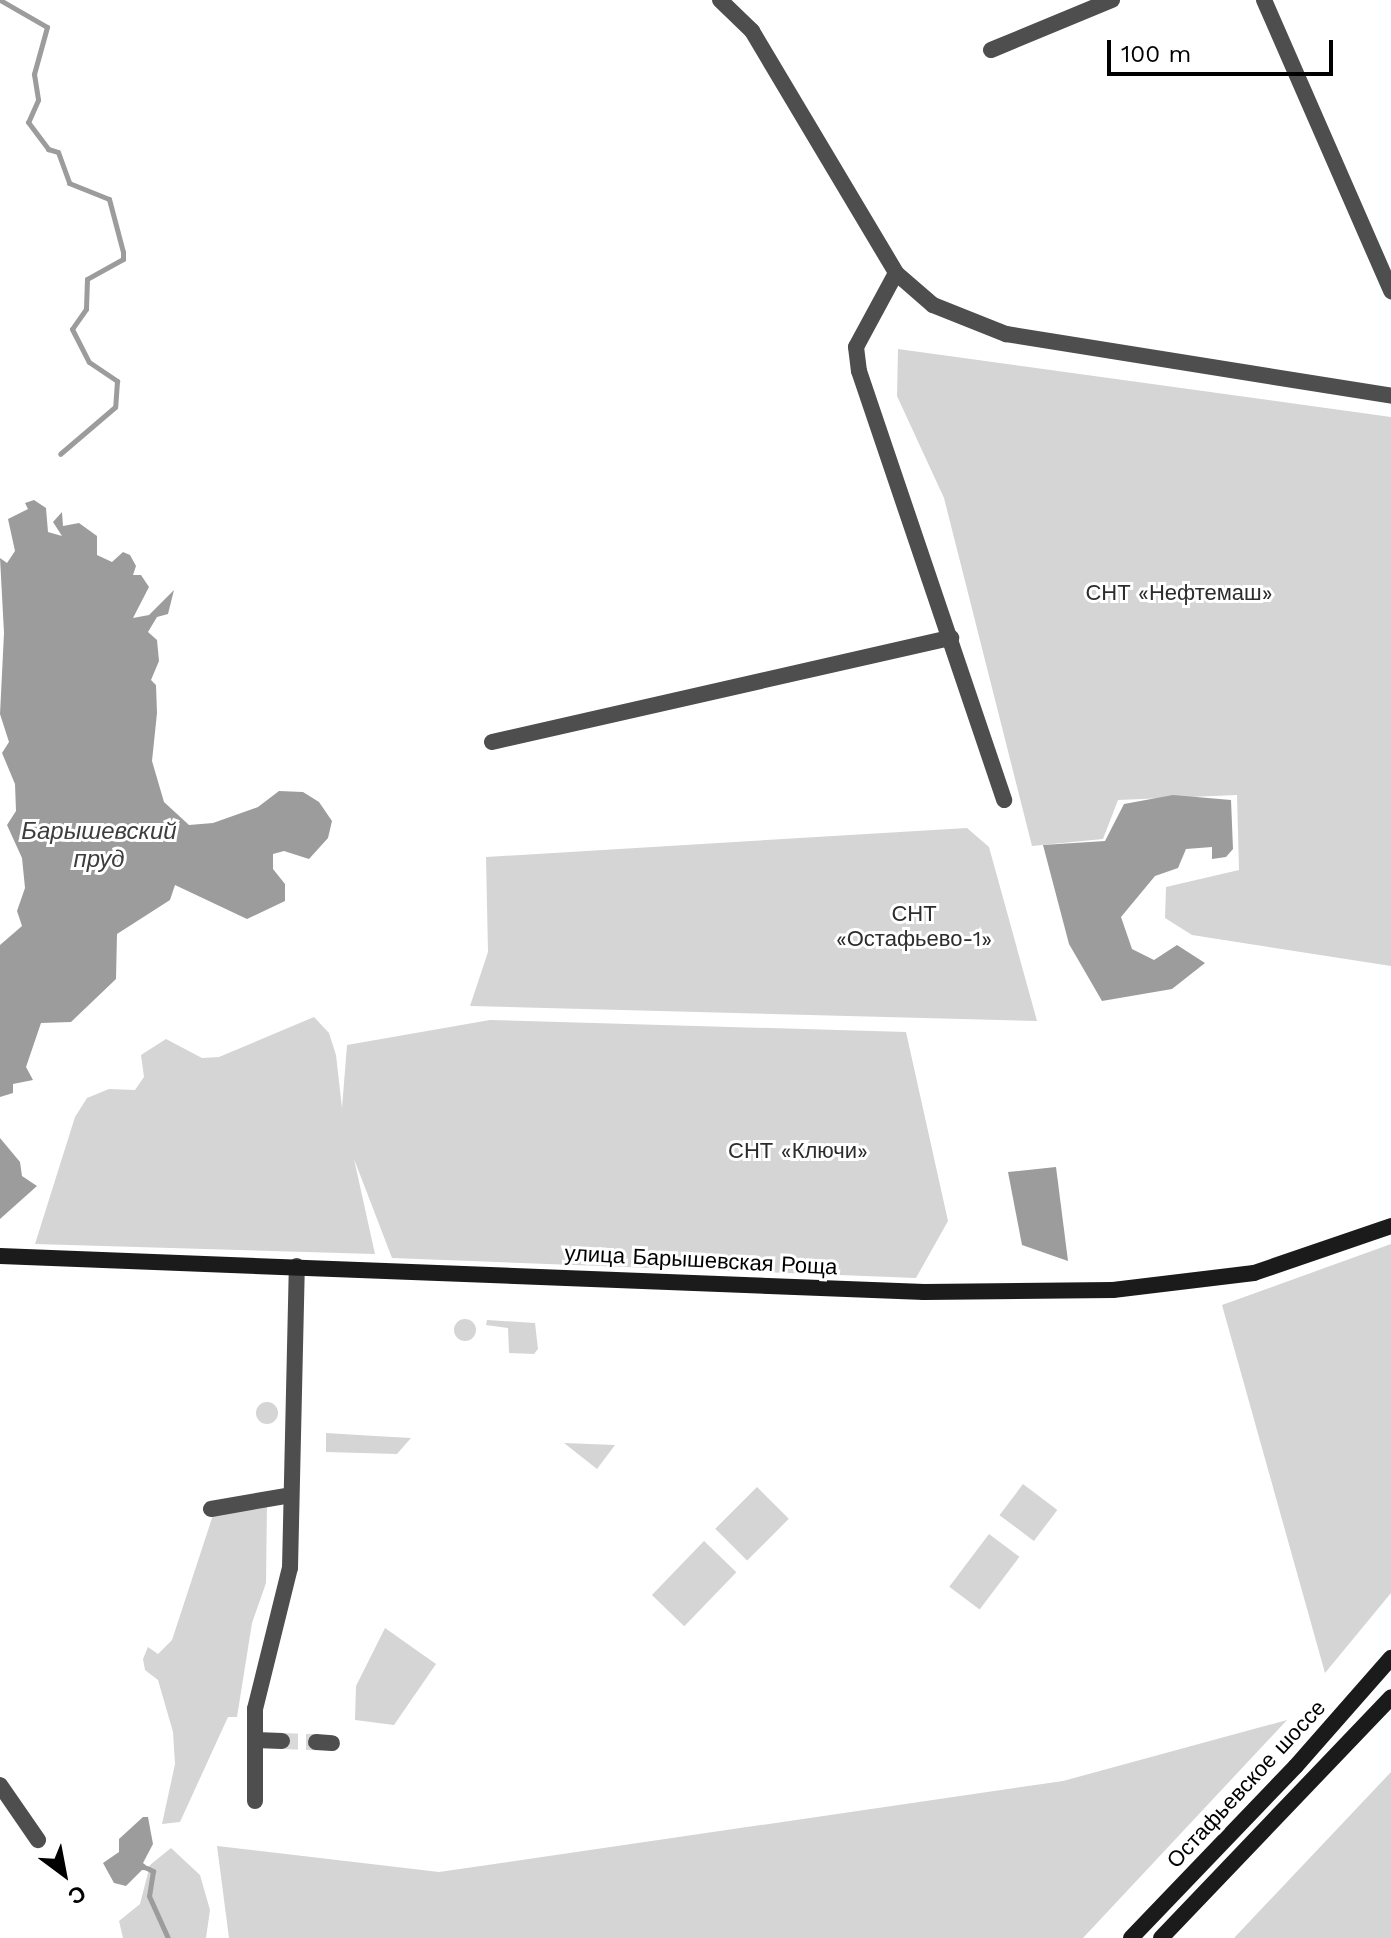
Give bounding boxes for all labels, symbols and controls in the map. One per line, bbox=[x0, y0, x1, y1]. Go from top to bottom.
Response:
scale bar bbox=[1111, 24, 1337, 74]
text: 100 m bbox=[1121, 40, 1191, 68]
park label: СНТ «Нефтемаш» bbox=[1085, 580, 1273, 606]
water label: Барышевский пруд bbox=[21, 818, 177, 874]
park label: СНТ «Остафьево-1» bbox=[836, 900, 992, 952]
park label: СНТ «Ключи» bbox=[728, 1138, 868, 1164]
street label: улица Барышевская Роща bbox=[564, 1240, 838, 1280]
street label: Остафьевское шоссе bbox=[1161, 1694, 1331, 1874]
north arrow bbox=[24, 1834, 104, 1914]
text: С bbox=[64, 1880, 90, 1910]

